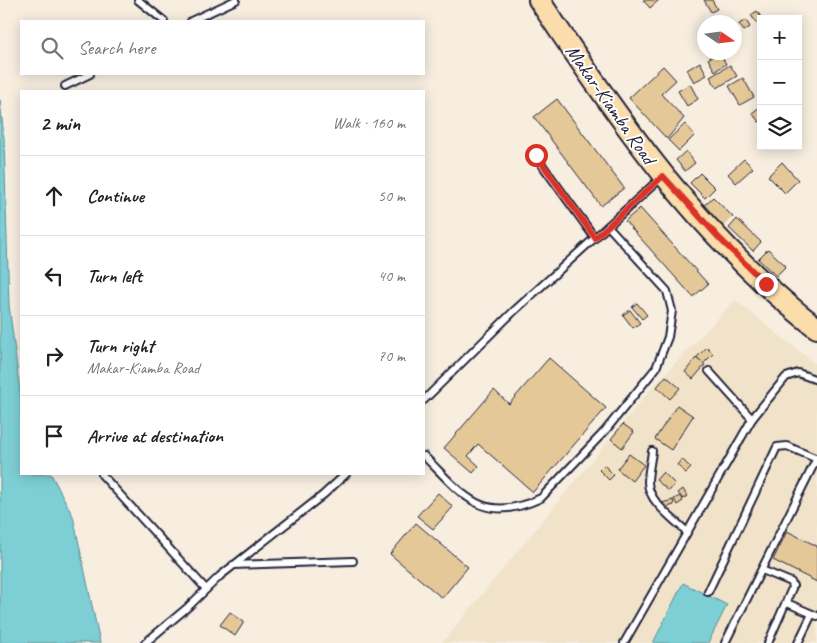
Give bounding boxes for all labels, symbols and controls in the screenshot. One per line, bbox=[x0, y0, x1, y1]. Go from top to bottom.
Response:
north arrow bbox=[697, 15, 742, 60]
map controls bbox=[757, 15, 802, 150]
button: + bbox=[757, 15, 802, 60]
search box bbox=[20, 20, 425, 75]
icon: search bbox=[38, 34, 66, 62]
text: Search here bbox=[78, 36, 155, 60]
street label: Makar-Kiamba Road bbox=[560, 40, 663, 172]
button: − bbox=[757, 60, 802, 105]
button: layers bbox=[757, 105, 802, 150]
text: 2 min bbox=[40, 110, 80, 136]
text: Walk · 160 m bbox=[333, 113, 405, 133]
route start bbox=[525, 144, 548, 167]
icon: ahead bbox=[40, 182, 68, 210]
text: Continue bbox=[87, 184, 144, 208]
text: 50 m bbox=[378, 186, 405, 206]
icon: left bbox=[40, 262, 68, 290]
text: Turn left bbox=[87, 264, 142, 288]
text: 40 m bbox=[378, 266, 405, 286]
route end bbox=[755, 273, 778, 296]
text: Turn right bbox=[87, 334, 154, 358]
icon: right bbox=[40, 342, 68, 370]
text: 70 m bbox=[378, 346, 405, 366]
text: Makar-Kiamba Road bbox=[87, 358, 199, 378]
icon: arrive bbox=[40, 422, 68, 450]
text: Arrive at destination bbox=[87, 424, 223, 448]

